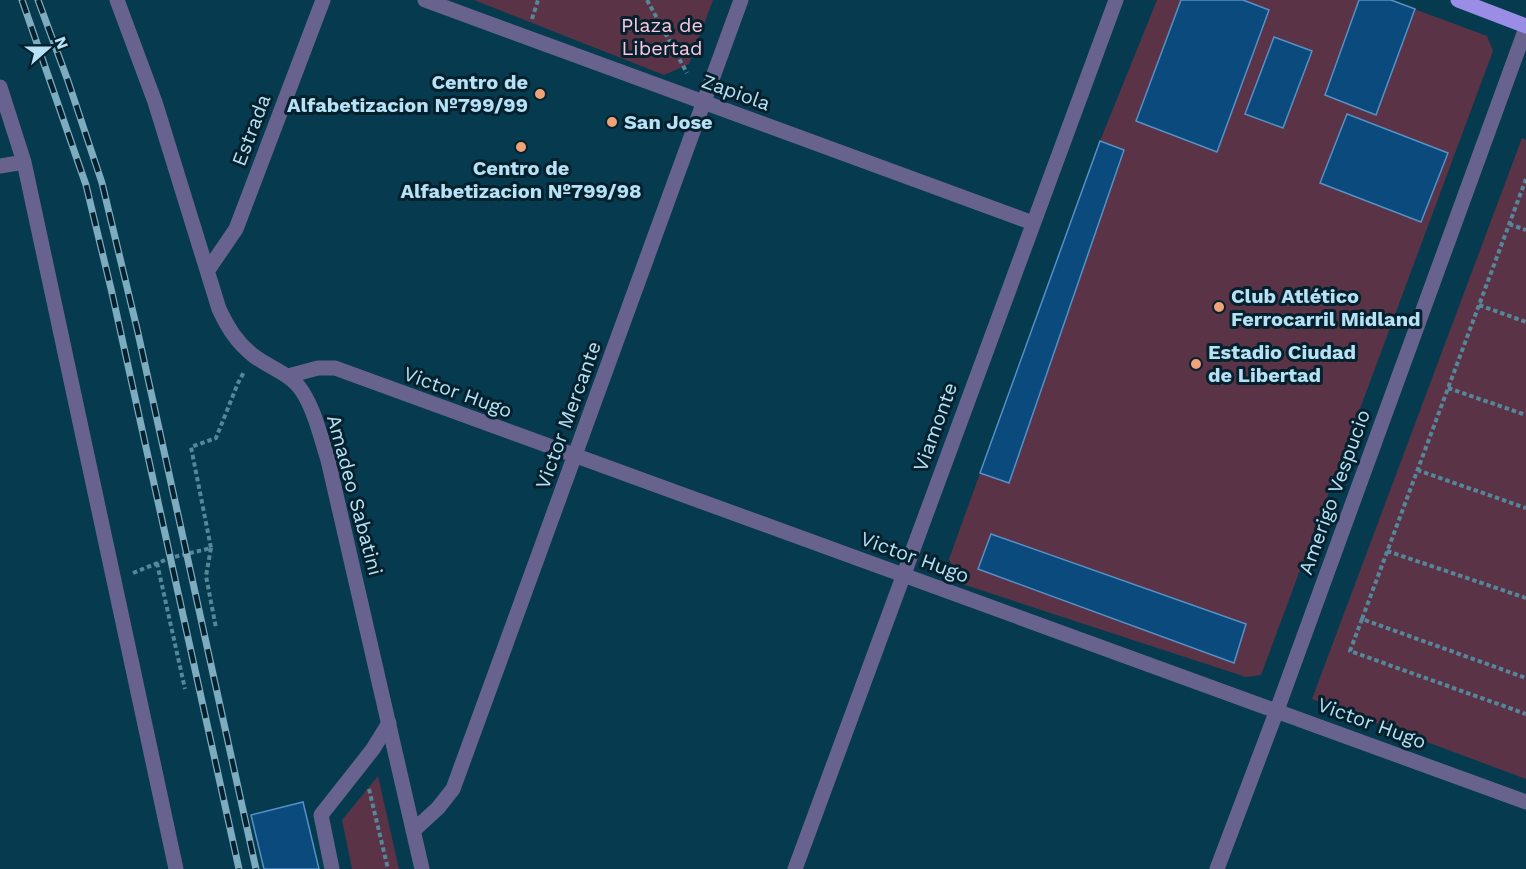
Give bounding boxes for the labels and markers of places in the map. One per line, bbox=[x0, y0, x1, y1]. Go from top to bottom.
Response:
place label: Centro de Alfabetizacion Nº799/99 bbox=[287, 70, 528, 117]
marker: Centro de Alfabetizacion Nº799/99 bbox=[533, 87, 547, 101]
place label: San Jose bbox=[624, 110, 713, 134]
marker: San Jose bbox=[605, 115, 619, 129]
marker: Centro de Alfabetizacion Nº799/98 bbox=[514, 140, 528, 154]
place label: Centro de Alfabetizacion Nº799/98 bbox=[400, 156, 642, 203]
place label: Club Atlético Ferrocarril Midland bbox=[1231, 284, 1421, 331]
marker: Club Atlético Ferrocarril Midland bbox=[1212, 300, 1226, 314]
place label: Estadio Ciudad de Libertad bbox=[1208, 340, 1356, 387]
marker: Estadio Ciudad de Libertad bbox=[1189, 357, 1203, 371]

